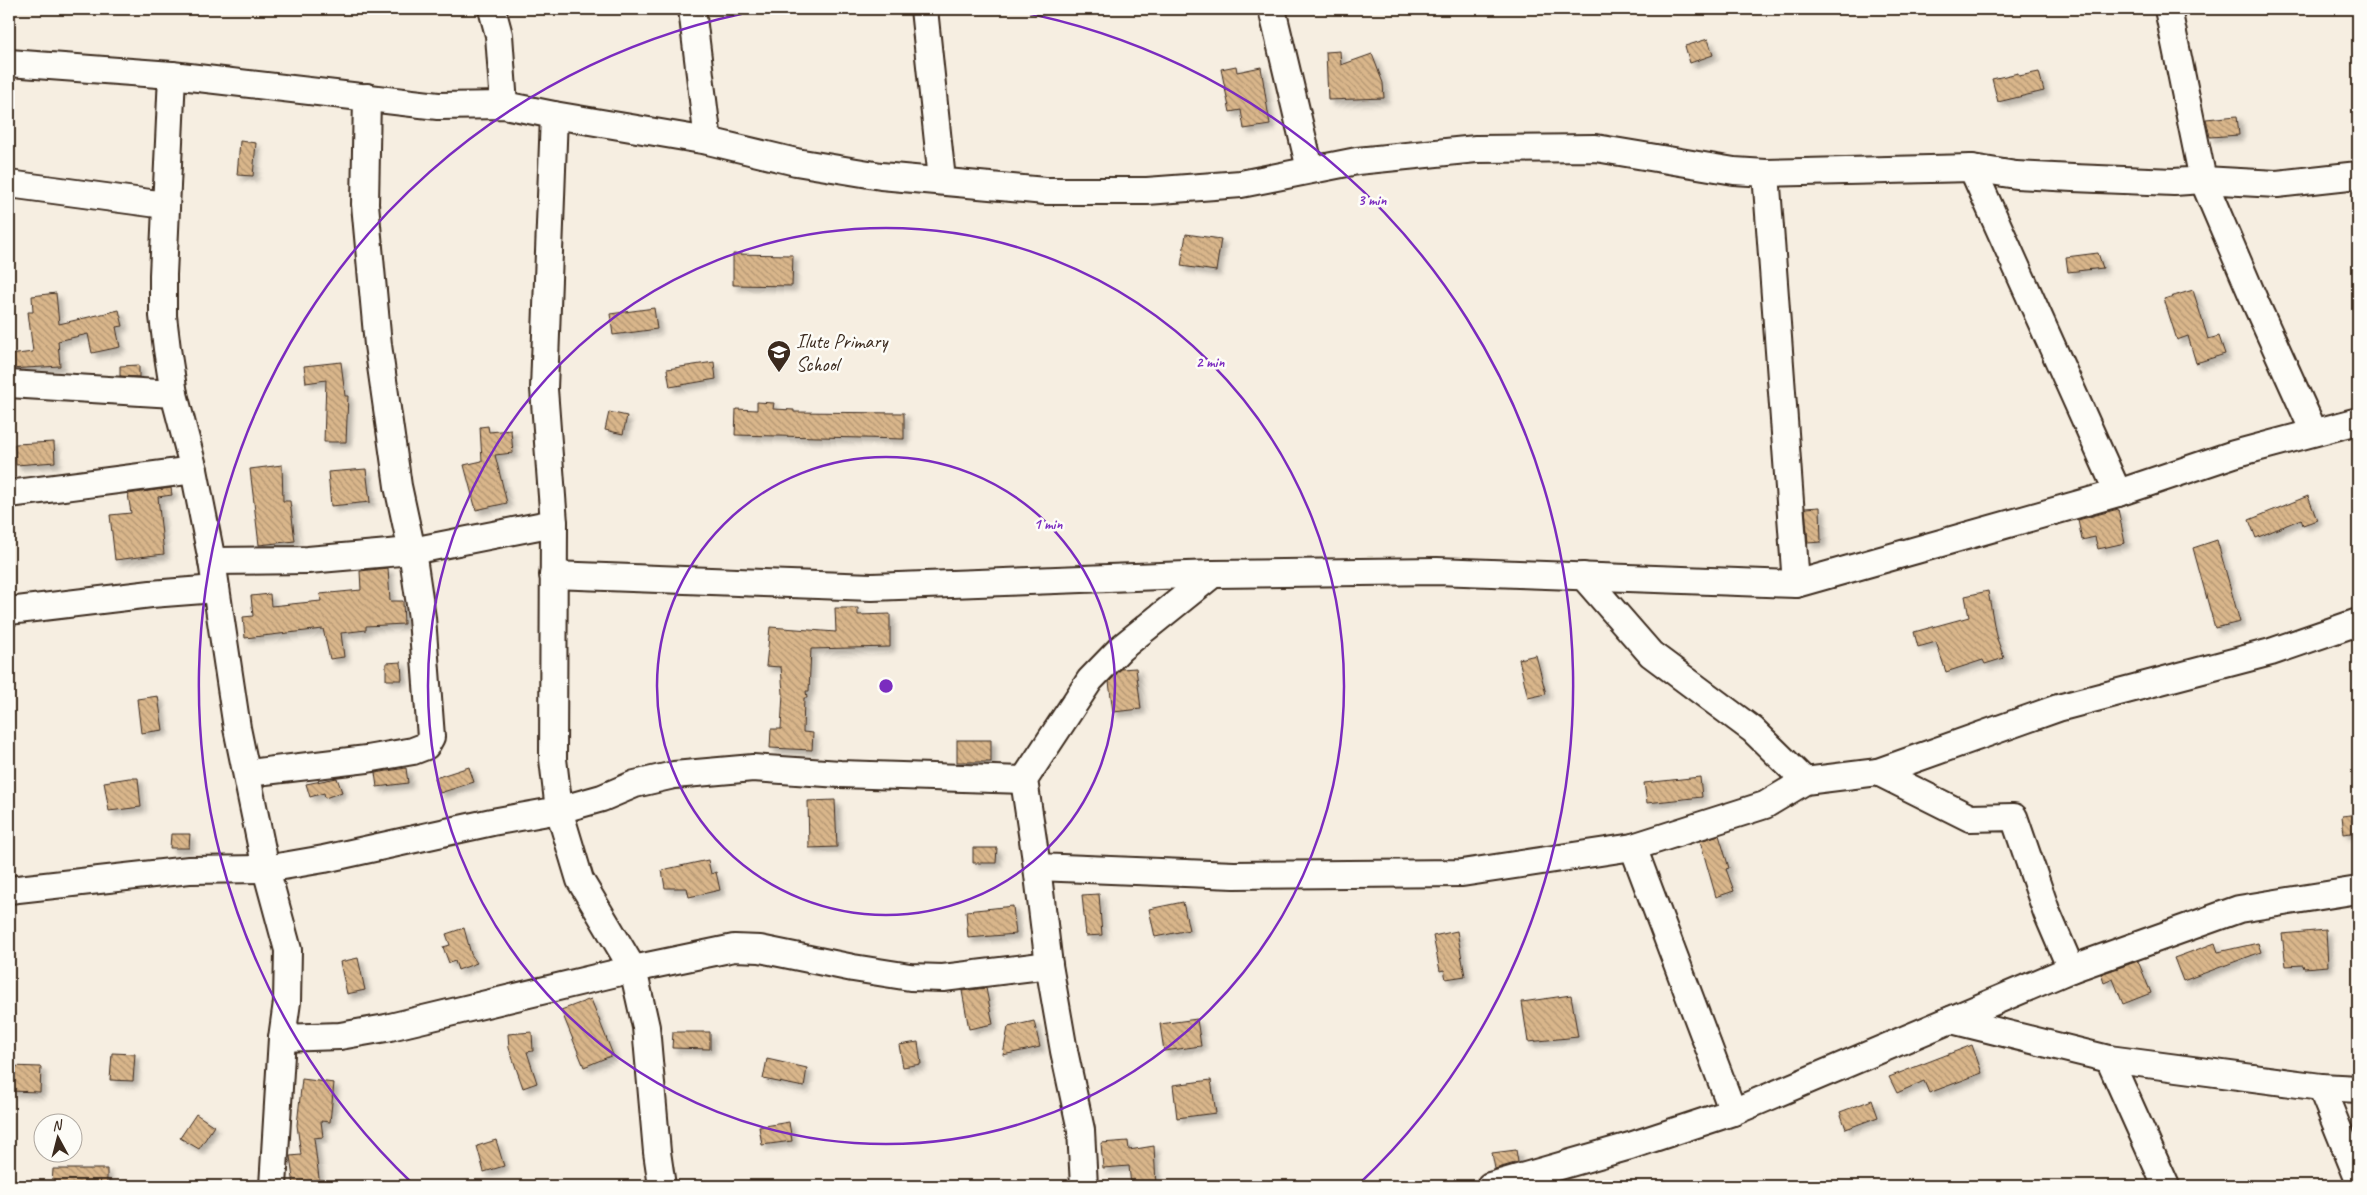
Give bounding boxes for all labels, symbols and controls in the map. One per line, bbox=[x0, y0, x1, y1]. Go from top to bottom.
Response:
text: 3 min bbox=[1358, 191, 1387, 210]
place label: Ilute Primary School bbox=[796, 329, 889, 377]
school or university icon: Ilute Primary School bbox=[766, 339, 792, 373]
text: 2 min bbox=[1196, 353, 1225, 372]
text: 1 min bbox=[1034, 515, 1063, 534]
centre of rings bbox=[877, 677, 895, 695]
north arrow bbox=[32, 1112, 82, 1162]
text: N bbox=[51, 1116, 64, 1135]

